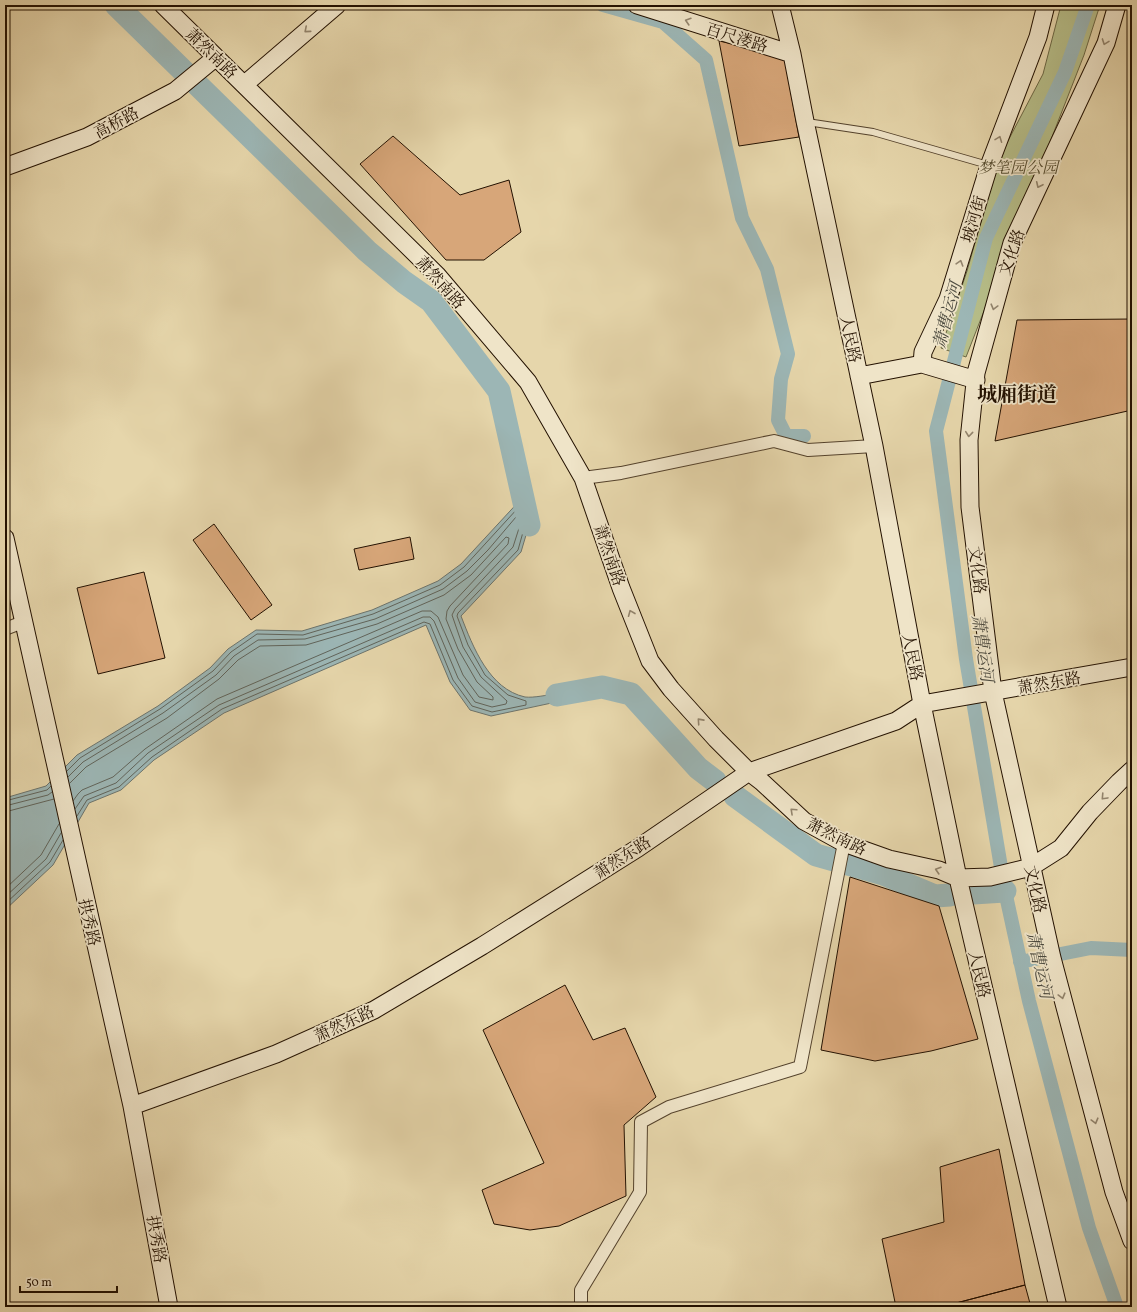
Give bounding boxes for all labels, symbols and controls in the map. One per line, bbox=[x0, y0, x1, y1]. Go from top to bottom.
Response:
one-way arrow bbox=[685, 17, 692, 26]
street label: 百尺溇路 bbox=[703, 19, 770, 59]
street label: 萧然南路 bbox=[180, 24, 241, 85]
one-way arrow bbox=[304, 26, 312, 33]
one-way arrow bbox=[1102, 39, 1110, 46]
street label: 高桥路 bbox=[91, 103, 143, 145]
one-way arrow bbox=[995, 136, 1003, 143]
park label: 梦笔园公园 bbox=[978, 158, 1061, 180]
one-way arrow bbox=[1036, 181, 1044, 189]
street label: 城河街 bbox=[957, 193, 992, 246]
street label: 文化路 bbox=[995, 226, 1031, 279]
street label: 萧然南路 bbox=[410, 252, 469, 314]
one-way arrow bbox=[955, 259, 964, 266]
water label: 萧曹运河 bbox=[929, 277, 969, 351]
one-way arrow bbox=[991, 304, 999, 310]
street label: 人民路 bbox=[833, 314, 865, 365]
district label: 城厢街道 bbox=[977, 382, 1057, 410]
one-way arrow bbox=[965, 431, 974, 437]
street label: 萧然南路 bbox=[587, 522, 629, 589]
street label: 文化路 bbox=[962, 545, 990, 595]
one-way arrow bbox=[628, 609, 636, 616]
water label: 萧曹运河 bbox=[965, 613, 998, 686]
street label: 人民路 bbox=[896, 632, 926, 683]
street label: 萧然东路 bbox=[1016, 668, 1083, 700]
one-way arrow bbox=[697, 718, 705, 726]
one-way arrow bbox=[1101, 792, 1109, 800]
one-way arrow bbox=[791, 809, 798, 816]
street label: 萧然南路 bbox=[803, 814, 870, 862]
street label: 萧然东路 bbox=[590, 832, 656, 885]
street label: 文化路 bbox=[1018, 864, 1050, 915]
one-way arrow bbox=[935, 866, 942, 875]
street label: 拱秀路 bbox=[72, 897, 104, 948]
water label: 萧曹运河 bbox=[1020, 930, 1057, 1004]
street label: 人民路 bbox=[962, 949, 994, 1000]
one-way arrow bbox=[1057, 992, 1066, 999]
street label: 萧然东路 bbox=[311, 1001, 379, 1048]
one-way arrow bbox=[1090, 1117, 1099, 1124]
street label: 拱秀路 bbox=[140, 1214, 170, 1265]
scale bar bbox=[20, 1268, 117, 1294]
text: 50 m bbox=[26, 1275, 52, 1291]

